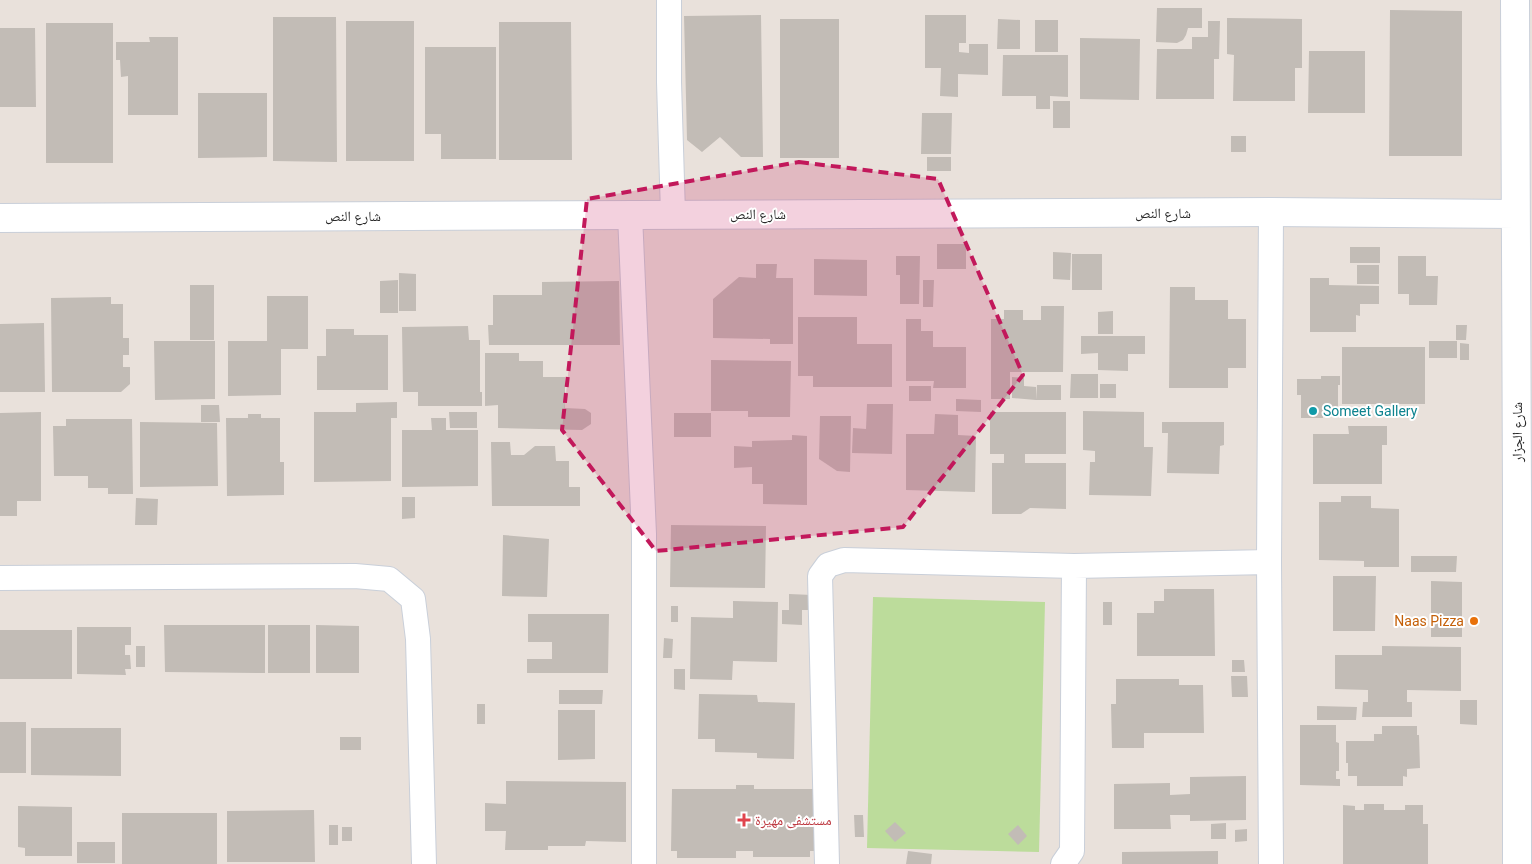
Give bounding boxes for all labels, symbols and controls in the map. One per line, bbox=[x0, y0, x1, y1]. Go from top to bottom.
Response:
street label: شارع النص bbox=[1135, 205, 1191, 223]
street label: شارع النص bbox=[730, 206, 786, 224]
street label: شارع النص bbox=[325, 208, 381, 226]
street label: شارع الجزار bbox=[1509, 402, 1527, 463]
place label: Someet Gallery bbox=[1323, 403, 1418, 419]
marker: Someet Gallery bbox=[1307, 405, 1319, 417]
place label: Naas Pizza bbox=[1394, 613, 1464, 629]
marker: Naas Pizza bbox=[1468, 615, 1480, 627]
place label: مستشفى مهيرة bbox=[755, 812, 832, 829]
marker: مستشفى مهيرة bbox=[737, 813, 751, 827]

